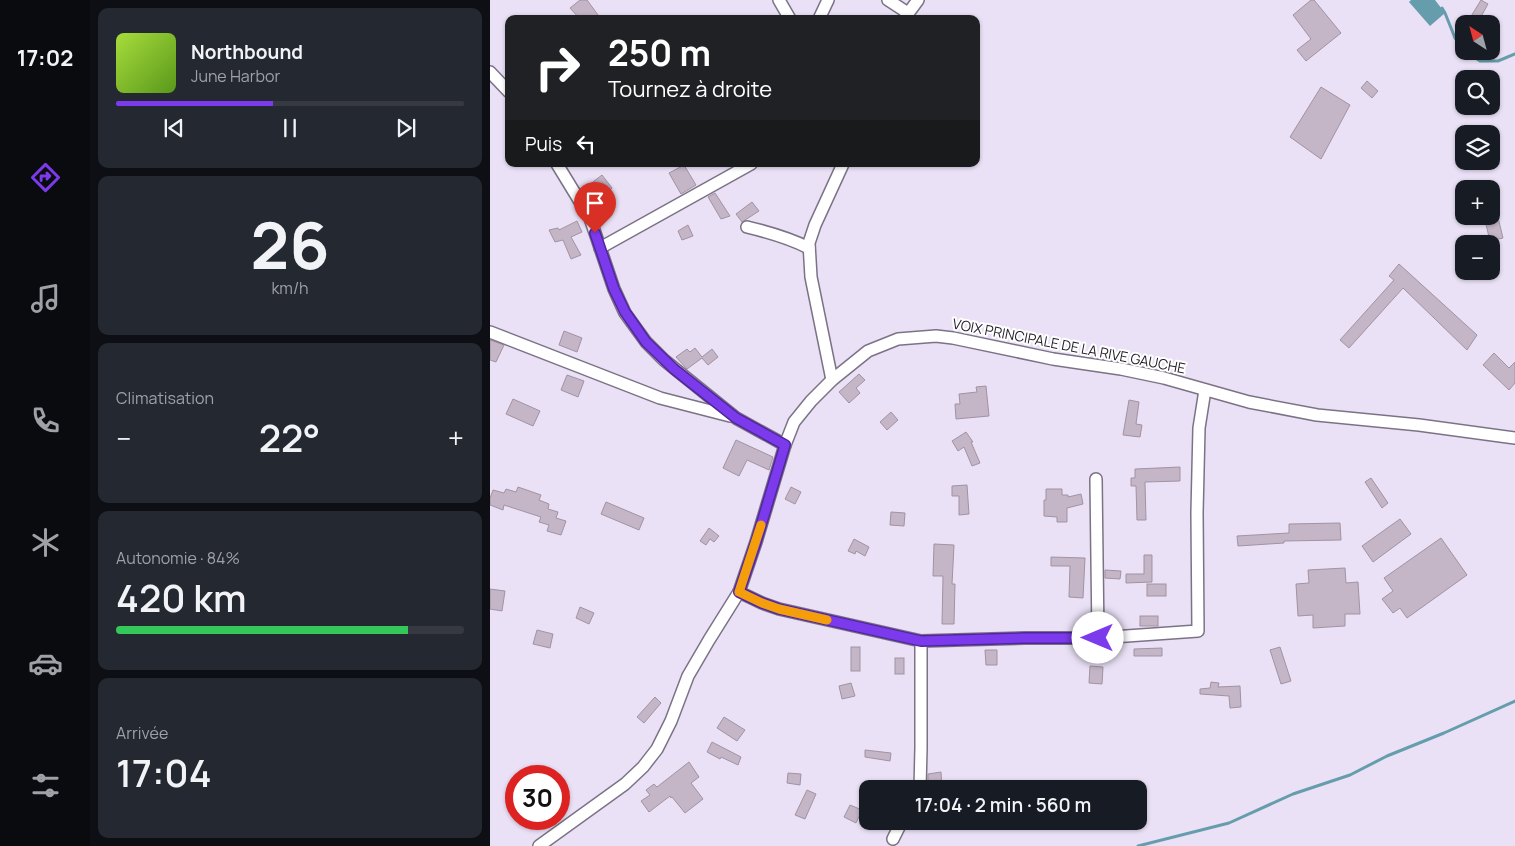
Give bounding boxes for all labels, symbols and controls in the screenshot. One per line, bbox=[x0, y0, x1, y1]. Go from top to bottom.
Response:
north arrow bbox=[1455, 15, 1500, 60]
map controls bbox=[1455, 15, 1500, 280]
text: 250 m bbox=[608, 29, 711, 77]
icon: right bbox=[525, 35, 590, 100]
text: Northbound bbox=[191, 39, 303, 65]
text: 17:02 bbox=[17, 43, 73, 73]
text: June Harbor bbox=[191, 65, 280, 87]
button: search bbox=[1455, 70, 1500, 115]
text: Tournez à droite bbox=[608, 74, 772, 104]
icon: previous bbox=[160, 114, 188, 142]
icon: pause bbox=[276, 114, 304, 142]
icon: next bbox=[392, 114, 420, 142]
button: layers bbox=[1455, 125, 1500, 170]
icon: left bbox=[572, 130, 600, 158]
text: Puis bbox=[525, 131, 562, 157]
icon: directions bbox=[28, 160, 63, 195]
button: + bbox=[1455, 180, 1500, 225]
pin bbox=[574, 182, 616, 233]
icon: arrive bbox=[581, 189, 609, 217]
text: 26 bbox=[250, 200, 330, 289]
button: − bbox=[1455, 235, 1500, 280]
text: km/h bbox=[271, 277, 309, 299]
icon: music bbox=[28, 281, 63, 316]
street label: VOIX PRINCIPALE DE LA RIVE GAUCHE bbox=[951, 314, 1187, 377]
text: Climatisation bbox=[116, 387, 214, 409]
icon: phone bbox=[28, 403, 63, 438]
text: 22° bbox=[259, 411, 320, 463]
text: − bbox=[116, 419, 131, 457]
text: + bbox=[448, 419, 464, 457]
icon: climate bbox=[28, 525, 63, 560]
text: Autonomie · 84% bbox=[116, 547, 240, 569]
text: 420 km bbox=[116, 571, 247, 623]
position arrow bbox=[1071, 611, 1123, 663]
icon: car bbox=[28, 646, 63, 681]
text: Arrivée bbox=[116, 722, 168, 744]
text: 17:04 bbox=[116, 746, 212, 798]
speed limit sign: 30 bbox=[505, 765, 570, 830]
icon: filters bbox=[28, 768, 63, 803]
text: 17:04 · 2 min · 560 m bbox=[915, 792, 1091, 818]

